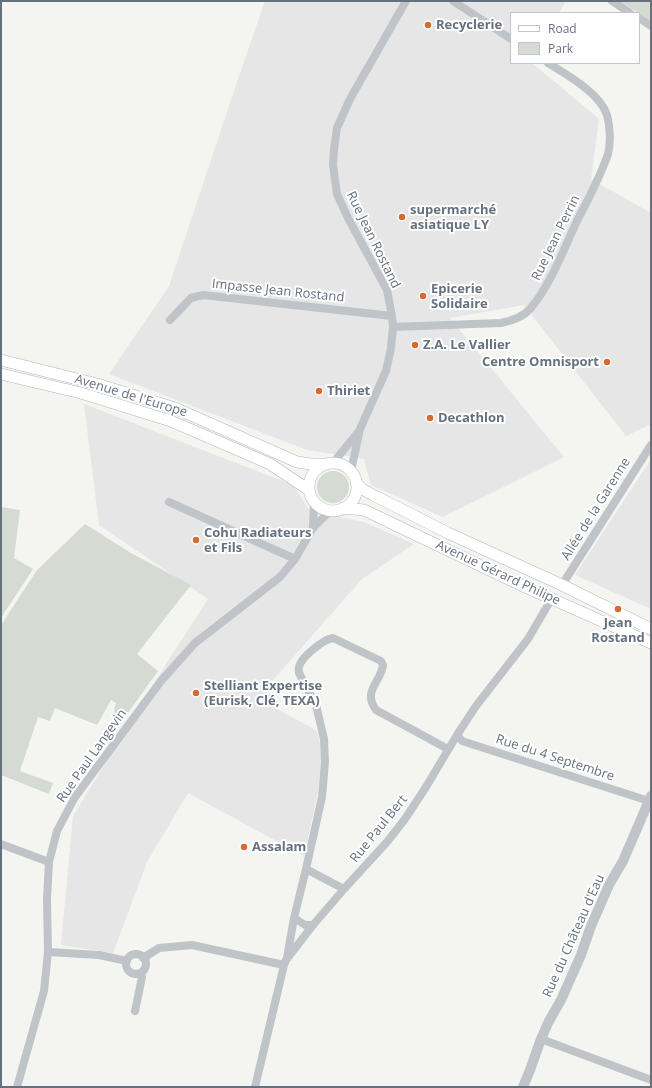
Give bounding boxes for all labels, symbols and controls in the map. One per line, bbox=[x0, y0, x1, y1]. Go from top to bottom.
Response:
legend bbox=[510, 12, 640, 64]
place label: Recyclerie bbox=[436, 17, 502, 33]
marker: Recyclerie bbox=[423, 20, 433, 30]
text: Road bbox=[548, 20, 577, 37]
text: Park bbox=[548, 40, 573, 57]
street label: Rue Jean Rostand bbox=[343, 189, 403, 291]
street label: Rue Jean Perrin bbox=[529, 193, 583, 283]
place label: supermarché asiatique LY bbox=[410, 202, 496, 233]
marker: supermarché asiatique LY bbox=[397, 212, 407, 222]
street label: Impasse Jean Rostand bbox=[211, 276, 345, 306]
place label: Epicerie Solidaire bbox=[431, 281, 488, 312]
marker: Epicerie Solidaire bbox=[418, 291, 428, 301]
place label: Z.A. Le Vallier bbox=[423, 337, 510, 353]
marker: Z.A. Le Vallier bbox=[410, 340, 420, 350]
place label: Centre Omnisport bbox=[482, 354, 599, 370]
marker: Centre Omnisport bbox=[602, 357, 612, 367]
street label: Avenue de l'Europe bbox=[73, 371, 189, 421]
place label: Thiriet bbox=[327, 383, 370, 399]
marker: Thiriet bbox=[314, 386, 324, 396]
place label: Decathlon bbox=[438, 410, 505, 426]
marker: Decathlon bbox=[425, 413, 435, 423]
street label: Allée de la Garenne bbox=[558, 455, 634, 563]
place label: Cohu Radiateurs et Fils bbox=[204, 525, 312, 556]
marker: Cohu Radiateurs et Fils bbox=[191, 535, 201, 545]
street label: Avenue Gérard Philipe bbox=[433, 537, 563, 609]
marker: Jean Rostand bbox=[613, 604, 623, 614]
place label: Jean Rostand bbox=[591, 615, 645, 646]
place label: Stelliant Expertise (Eurisk, Clé, TEXA) bbox=[204, 678, 322, 709]
marker: Stelliant Expertise (Eurisk, Clé, TEXA) bbox=[191, 688, 201, 698]
street label: Rue Paul Langevin bbox=[54, 706, 130, 806]
street label: Rue du 4 Septembre bbox=[494, 731, 616, 785]
street label: Rue Paul Bert bbox=[347, 792, 411, 866]
place label: Assalam bbox=[252, 839, 306, 855]
marker: Assalam bbox=[239, 842, 249, 852]
street label: Rue du Château d'Eau bbox=[540, 872, 608, 1000]

